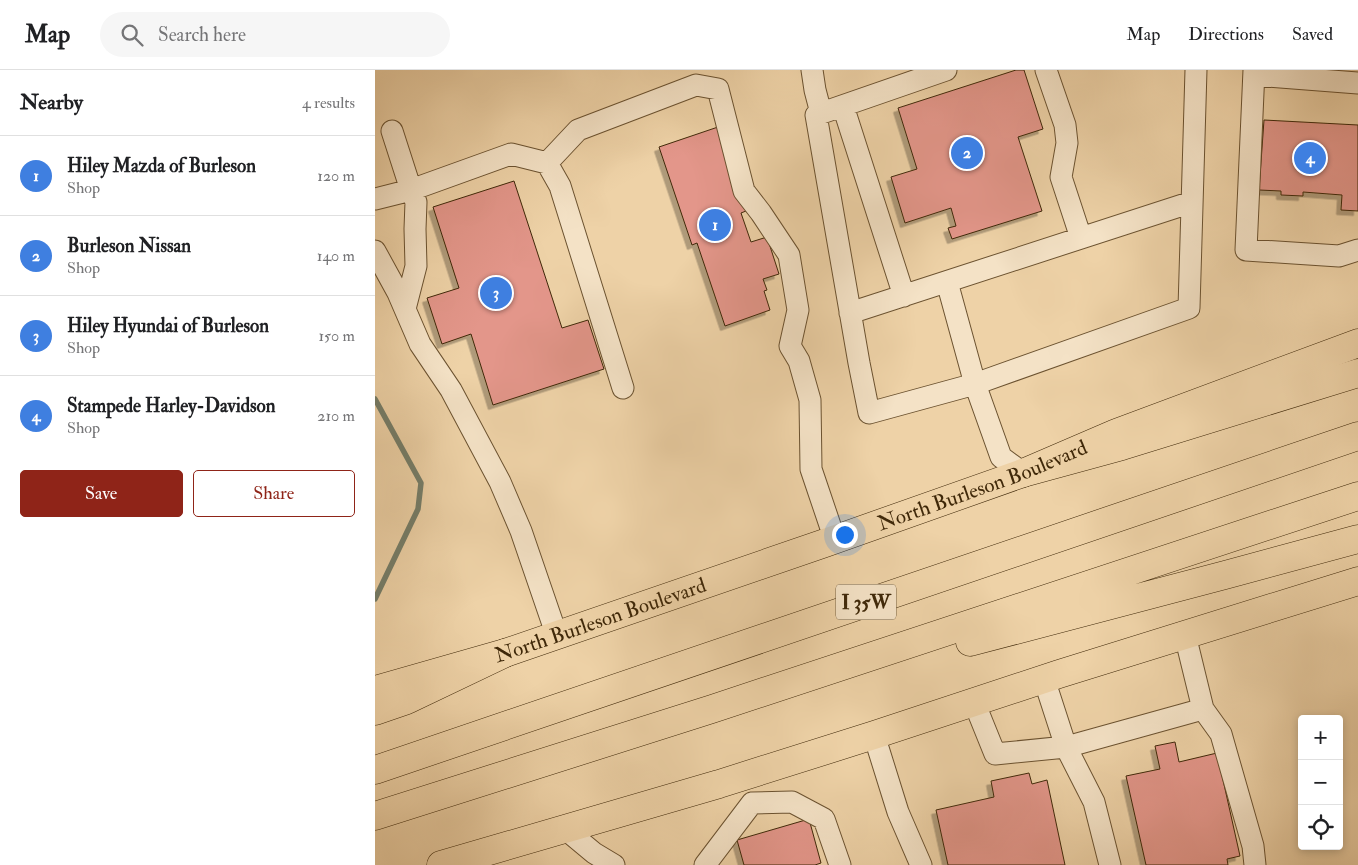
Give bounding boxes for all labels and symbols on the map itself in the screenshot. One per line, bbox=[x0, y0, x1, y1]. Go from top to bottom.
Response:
pin: 2 bbox=[951, 134, 983, 172]
pin: 4 bbox=[1294, 139, 1326, 177]
pin: 1 bbox=[699, 206, 731, 244]
pin: 3 bbox=[480, 274, 512, 312]
street label: North Burleson Boulevard bbox=[874, 433, 1092, 537]
your location bbox=[832, 522, 858, 548]
street label: North Burleson Boulevard bbox=[491, 571, 710, 669]
road number: I 35W bbox=[836, 584, 896, 620]

